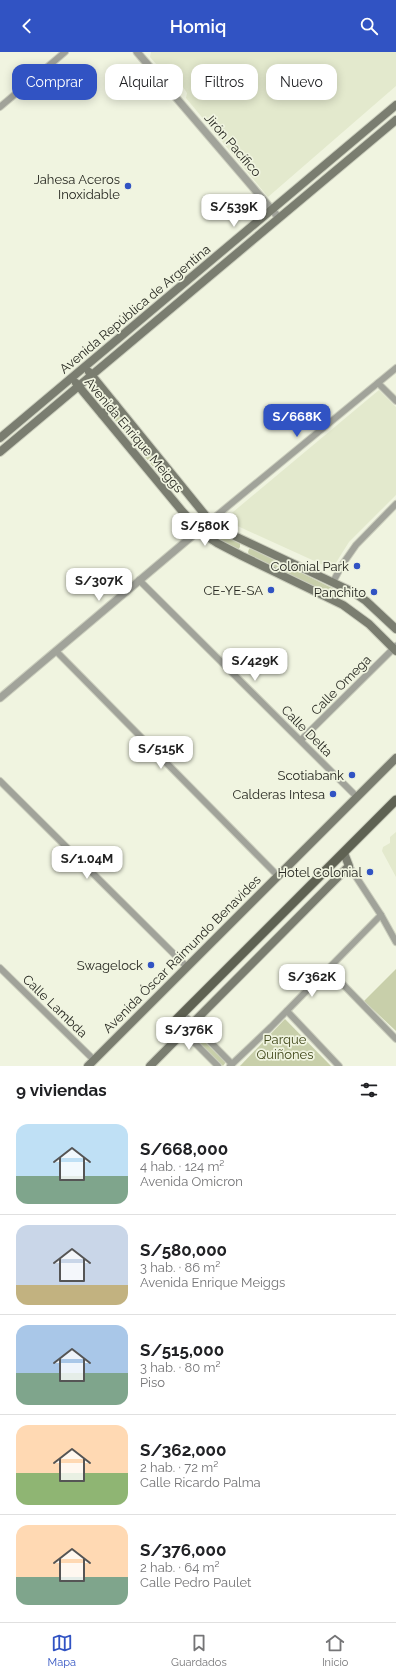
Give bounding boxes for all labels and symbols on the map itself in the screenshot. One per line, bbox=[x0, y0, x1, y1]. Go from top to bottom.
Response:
street label: Jirón Pacífico bbox=[202, 110, 265, 180]
place label: Jahesa Aceros Inoxidable bbox=[34, 172, 120, 202]
marker: Jahesa Aceros Inoxidable bbox=[123, 181, 133, 191]
pin: S/539K bbox=[201, 194, 267, 228]
street label: Avenida República de Argentina bbox=[57, 242, 213, 376]
street label: Avenida Enrique Meiggs bbox=[82, 375, 186, 495]
pin: S/668K bbox=[264, 404, 330, 438]
pin: S/580K bbox=[172, 513, 238, 547]
place label: Colonial Park bbox=[271, 559, 349, 574]
marker: Colonial Park bbox=[352, 561, 362, 571]
pin: S/307K bbox=[66, 568, 132, 602]
place label: CE-YE-SA bbox=[203, 583, 263, 598]
marker: CE-YE-SA bbox=[266, 585, 276, 595]
place label: Panchito bbox=[314, 585, 366, 600]
marker: Panchito bbox=[369, 587, 379, 597]
pin: S/429K bbox=[222, 648, 288, 682]
street label: Calle Omega bbox=[308, 652, 374, 718]
street label: Calle Delta bbox=[278, 702, 336, 760]
pin: S/515K bbox=[128, 736, 194, 770]
place label: Scotiabank bbox=[278, 768, 344, 783]
marker: Scotiabank bbox=[347, 770, 357, 780]
place label: Calderas Intesa bbox=[233, 787, 325, 802]
marker: Calderas Intesa bbox=[328, 789, 338, 799]
pin: S/1.04M bbox=[50, 846, 124, 880]
place label: Hotel Colonial bbox=[278, 865, 362, 880]
marker: Hotel Colonial bbox=[365, 867, 375, 877]
street label: Avenida Óscar Raimundo Benavides bbox=[100, 872, 264, 1036]
place label: Swagelock bbox=[77, 958, 143, 973]
marker: Swagelock bbox=[146, 960, 156, 970]
pin: S/362K bbox=[279, 964, 345, 998]
street label: Calle Lambda bbox=[20, 971, 90, 1041]
pin: S/376K bbox=[156, 1017, 222, 1051]
park label: Parque Quiñones bbox=[256, 1032, 314, 1062]

